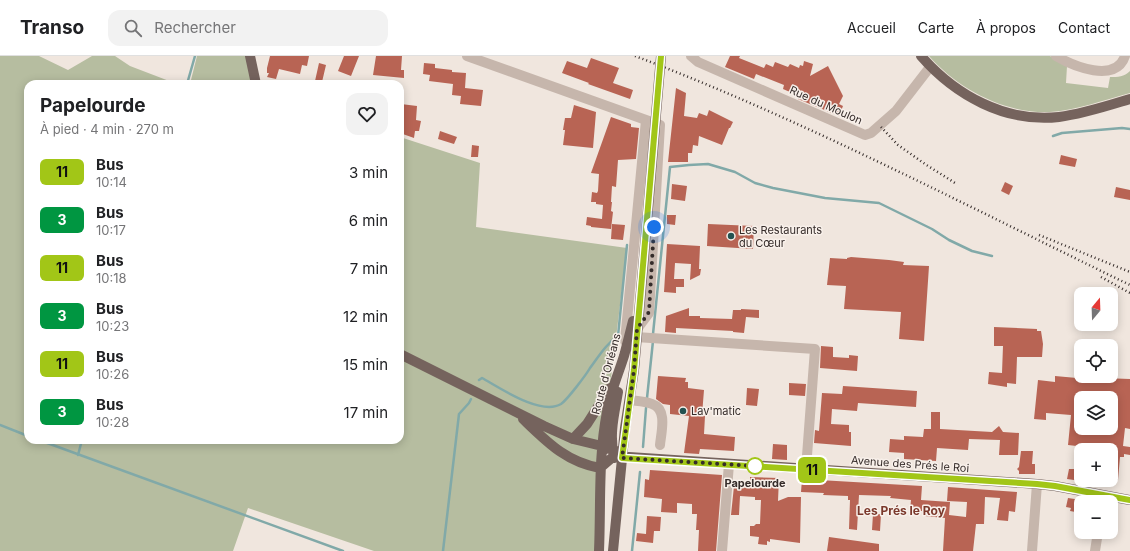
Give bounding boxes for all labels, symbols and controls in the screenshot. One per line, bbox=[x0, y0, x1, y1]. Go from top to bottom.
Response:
search box bbox=[108, 10, 388, 46]
text: Transo bbox=[20, 16, 84, 39]
icon: search bbox=[122, 17, 144, 39]
text: Rechercher bbox=[154, 18, 236, 37]
text: Accueil bbox=[847, 19, 896, 36]
text: Carte bbox=[918, 19, 954, 36]
text: À propos bbox=[976, 19, 1036, 36]
text: Contact bbox=[1058, 19, 1110, 36]
street label: Rue du Moulon bbox=[787, 83, 865, 127]
button: heart bbox=[346, 93, 388, 135]
text: Papelourde bbox=[40, 94, 146, 117]
text: À pied · 4 min · 270 m bbox=[40, 121, 174, 137]
text: Bus bbox=[96, 155, 124, 174]
text: 11 bbox=[56, 163, 68, 180]
text: 3 min bbox=[349, 163, 388, 182]
text: 10:14 bbox=[96, 174, 127, 190]
text: Bus bbox=[96, 203, 124, 222]
text: 3 bbox=[57, 211, 67, 228]
text: 6 min bbox=[349, 211, 388, 230]
your location bbox=[644, 217, 664, 237]
text: 10:17 bbox=[96, 222, 126, 238]
place label: Les Restaurants du Cœur bbox=[739, 223, 822, 250]
marker: Les Restaurants du Cœur bbox=[726, 231, 736, 241]
text: Bus bbox=[96, 251, 124, 270]
text: 11 bbox=[56, 259, 68, 276]
text: 7 min bbox=[350, 259, 388, 278]
text: 10:18 bbox=[96, 270, 127, 286]
north arrow bbox=[1074, 287, 1118, 331]
map controls bbox=[1074, 287, 1118, 539]
text: Bus bbox=[96, 299, 124, 318]
text: 3 bbox=[57, 307, 67, 324]
text: 12 min bbox=[343, 307, 388, 326]
text: 10:23 bbox=[96, 318, 129, 334]
street label: Route d'Orléans bbox=[588, 332, 624, 416]
button: locate bbox=[1074, 339, 1118, 383]
text: Bus bbox=[96, 347, 124, 366]
text: 11 bbox=[56, 355, 68, 372]
text: 15 min bbox=[343, 355, 388, 374]
text: 10:26 bbox=[96, 366, 129, 382]
button: layers bbox=[1074, 391, 1118, 435]
text: Bus bbox=[96, 395, 124, 414]
text: 3 bbox=[57, 403, 67, 420]
text: 17 min bbox=[344, 403, 388, 422]
place label: Lav'matic bbox=[691, 404, 741, 418]
marker: Lav'matic bbox=[678, 406, 688, 416]
text: 10:28 bbox=[96, 414, 129, 430]
button: + bbox=[1074, 443, 1118, 487]
street label: Avenue des Prés le Roi bbox=[850, 453, 970, 475]
marker: Papelourde bbox=[746, 457, 764, 475]
line badge: 11 bbox=[794, 457, 830, 483]
text: 11 bbox=[806, 461, 818, 478]
place label: Papelourde bbox=[724, 476, 786, 490]
button: − bbox=[1074, 495, 1118, 539]
district label: Les Prés le Roy bbox=[857, 503, 946, 518]

